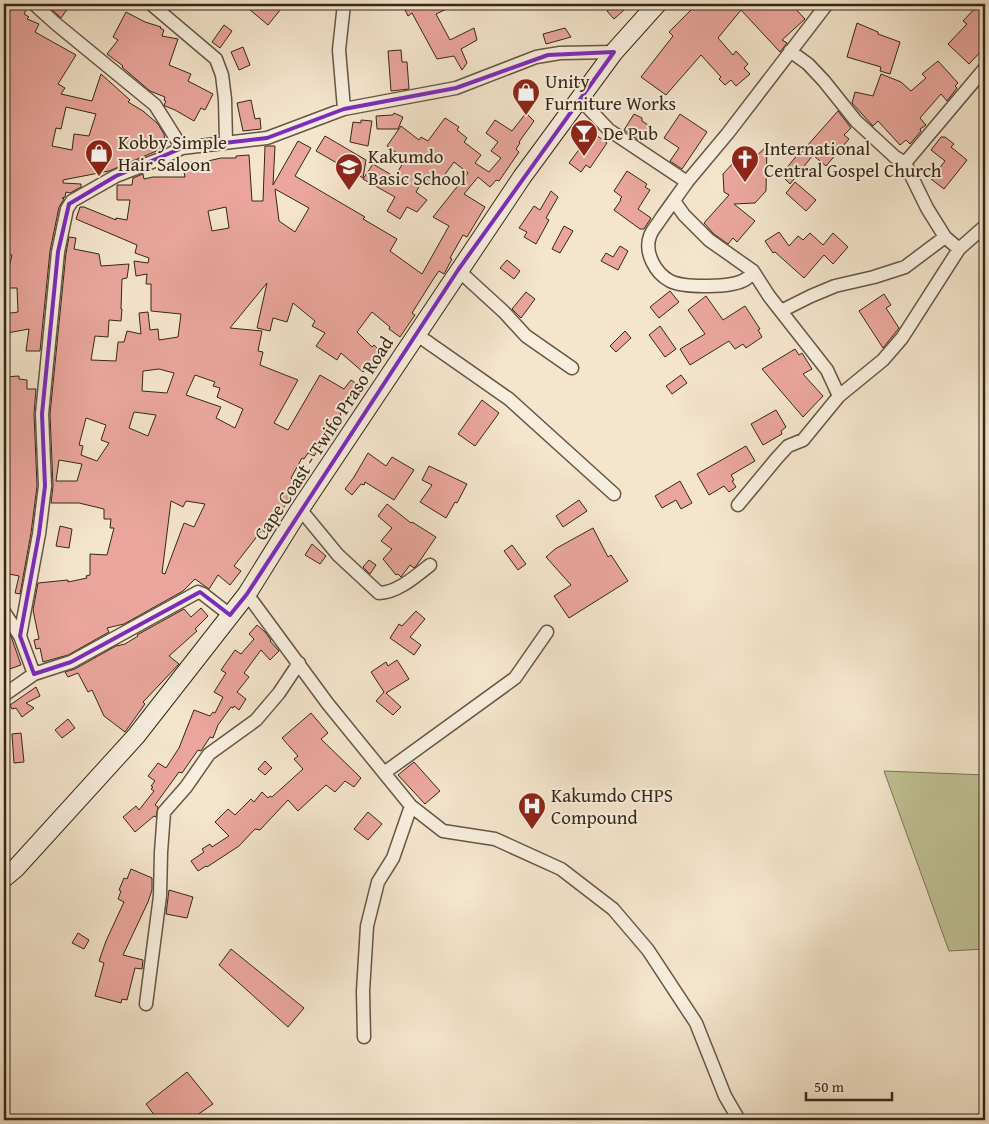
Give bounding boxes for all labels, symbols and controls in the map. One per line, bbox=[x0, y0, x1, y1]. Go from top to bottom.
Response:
place label: Unity Furniture Works bbox=[545, 67, 676, 117]
shop icon: Unity Furniture Works bbox=[511, 77, 541, 116]
bar icon: De Pub bbox=[569, 118, 599, 157]
place label: De Pub bbox=[603, 119, 658, 147]
place label: Kobby Simple Hair Saloon bbox=[118, 128, 227, 178]
place label: International Central Gospel Church bbox=[764, 134, 942, 184]
shop icon: Kobby Simple Hair Saloon bbox=[84, 138, 114, 177]
place label: Kakumdo Basic School bbox=[368, 142, 466, 192]
church icon: International Central Gospel Church bbox=[730, 144, 760, 183]
school or university icon: Kakumdo Basic School bbox=[334, 152, 364, 191]
street label: Cape Coast - Twifo Praso Road bbox=[246, 330, 400, 546]
place label: Kakumdo CHPS Compound bbox=[551, 781, 673, 831]
hospital icon: Kakumdo CHPS Compound bbox=[517, 791, 547, 830]
scale bar bbox=[806, 1069, 893, 1101]
text: 50 m bbox=[814, 1076, 845, 1097]

